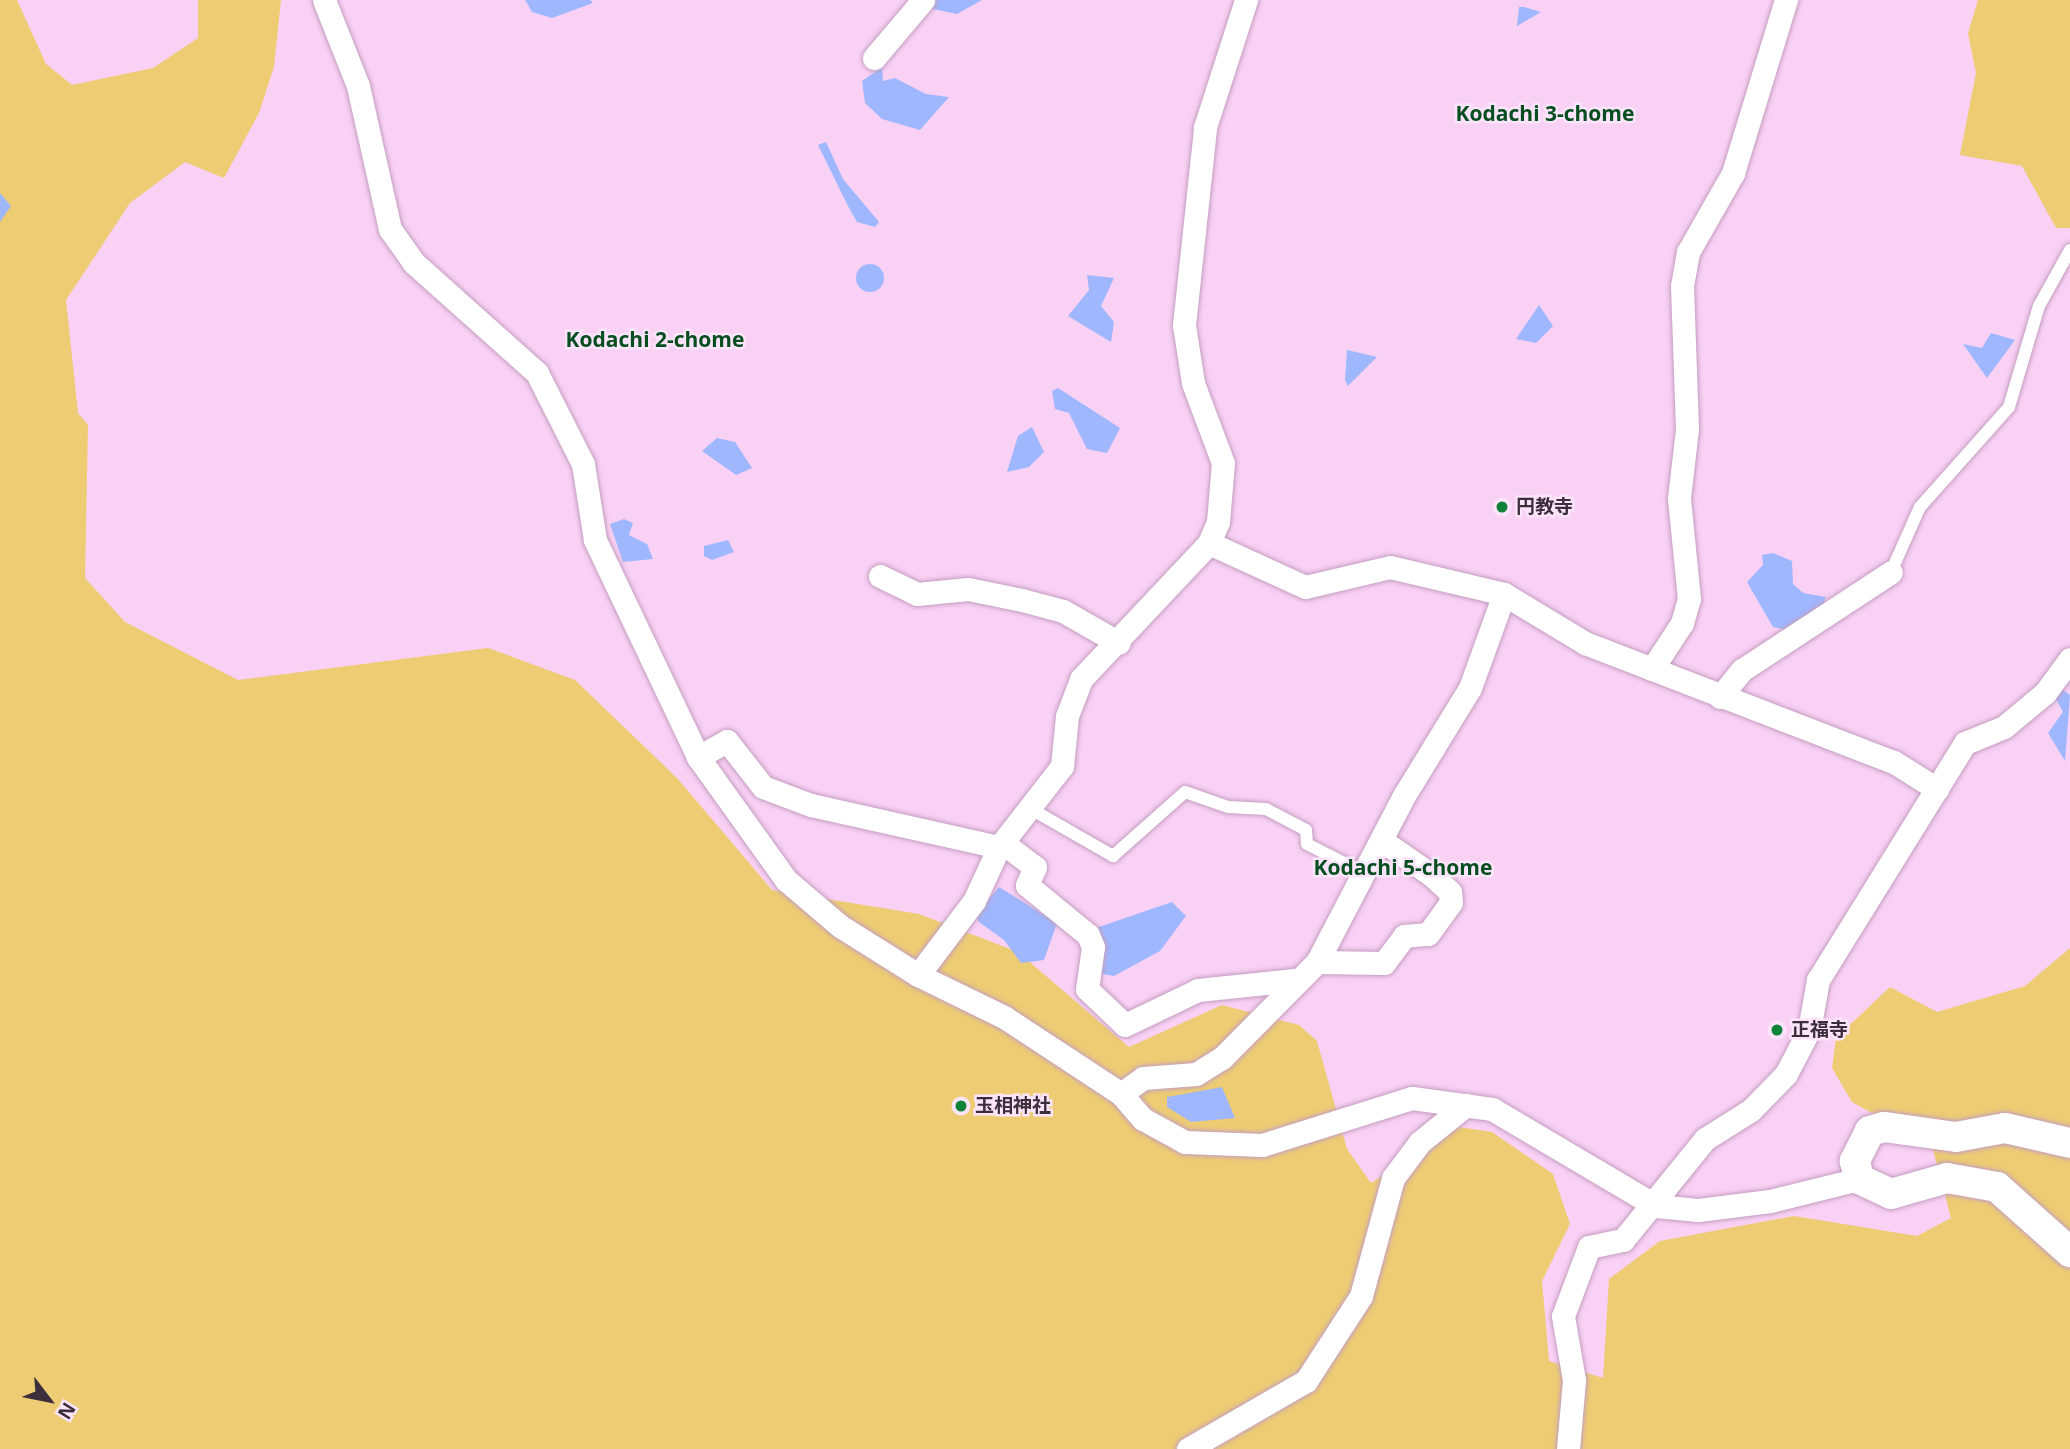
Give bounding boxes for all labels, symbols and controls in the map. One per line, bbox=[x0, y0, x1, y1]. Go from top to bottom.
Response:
district label: Kodachi 3-chome bbox=[1456, 100, 1634, 126]
district label: Kodachi 2-chome bbox=[566, 326, 744, 352]
place label: 円教寺 bbox=[1516, 496, 1573, 518]
marker: 円教寺 bbox=[1494, 499, 1510, 515]
district label: Kodachi 5-chome bbox=[1314, 854, 1492, 880]
place label: 正福寺 bbox=[1791, 1019, 1848, 1041]
marker: 正福寺 bbox=[1769, 1022, 1785, 1038]
place label: 玉相神社 bbox=[975, 1095, 1051, 1117]
marker: 玉相神社 bbox=[953, 1098, 969, 1114]
north arrow bbox=[14, 1365, 84, 1435]
text: N bbox=[52, 1398, 82, 1425]

